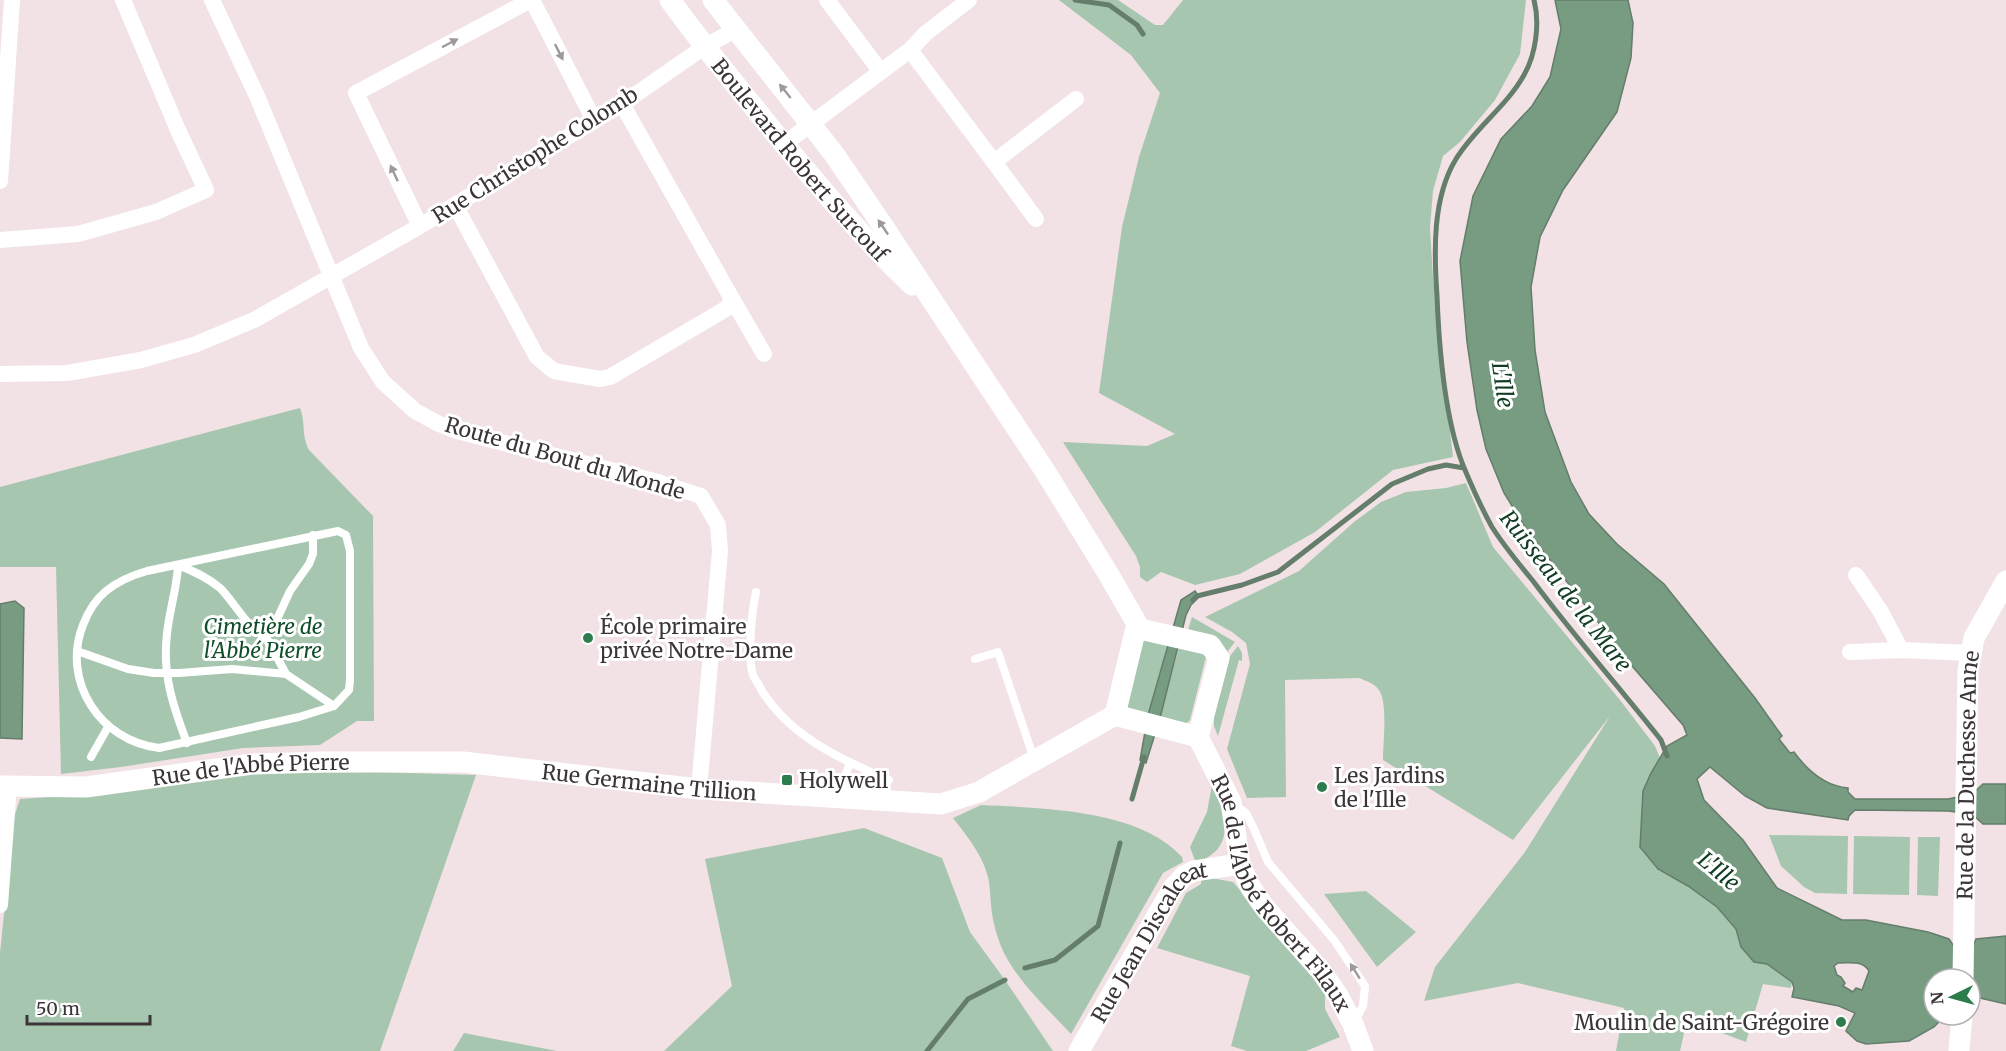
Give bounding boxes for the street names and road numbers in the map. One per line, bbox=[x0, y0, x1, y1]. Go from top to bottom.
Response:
street label: Boulevard Robert Surcouf bbox=[706, 53, 895, 268]
street label: Rue Christophe Colomb bbox=[427, 81, 643, 229]
street label: Route du Bout du Monde bbox=[442, 411, 688, 505]
street label: Rue de la Duchesse Anne bbox=[1951, 648, 1985, 900]
street label: Rue de l'Abbé Pierre bbox=[150, 749, 350, 791]
street label: Rue Germaine Tillion bbox=[540, 758, 758, 806]
street label: Rue de l'Abbé Robert Filaux bbox=[1206, 769, 1358, 1017]
street label: Rue Jean Discalceat bbox=[1085, 856, 1209, 1027]

